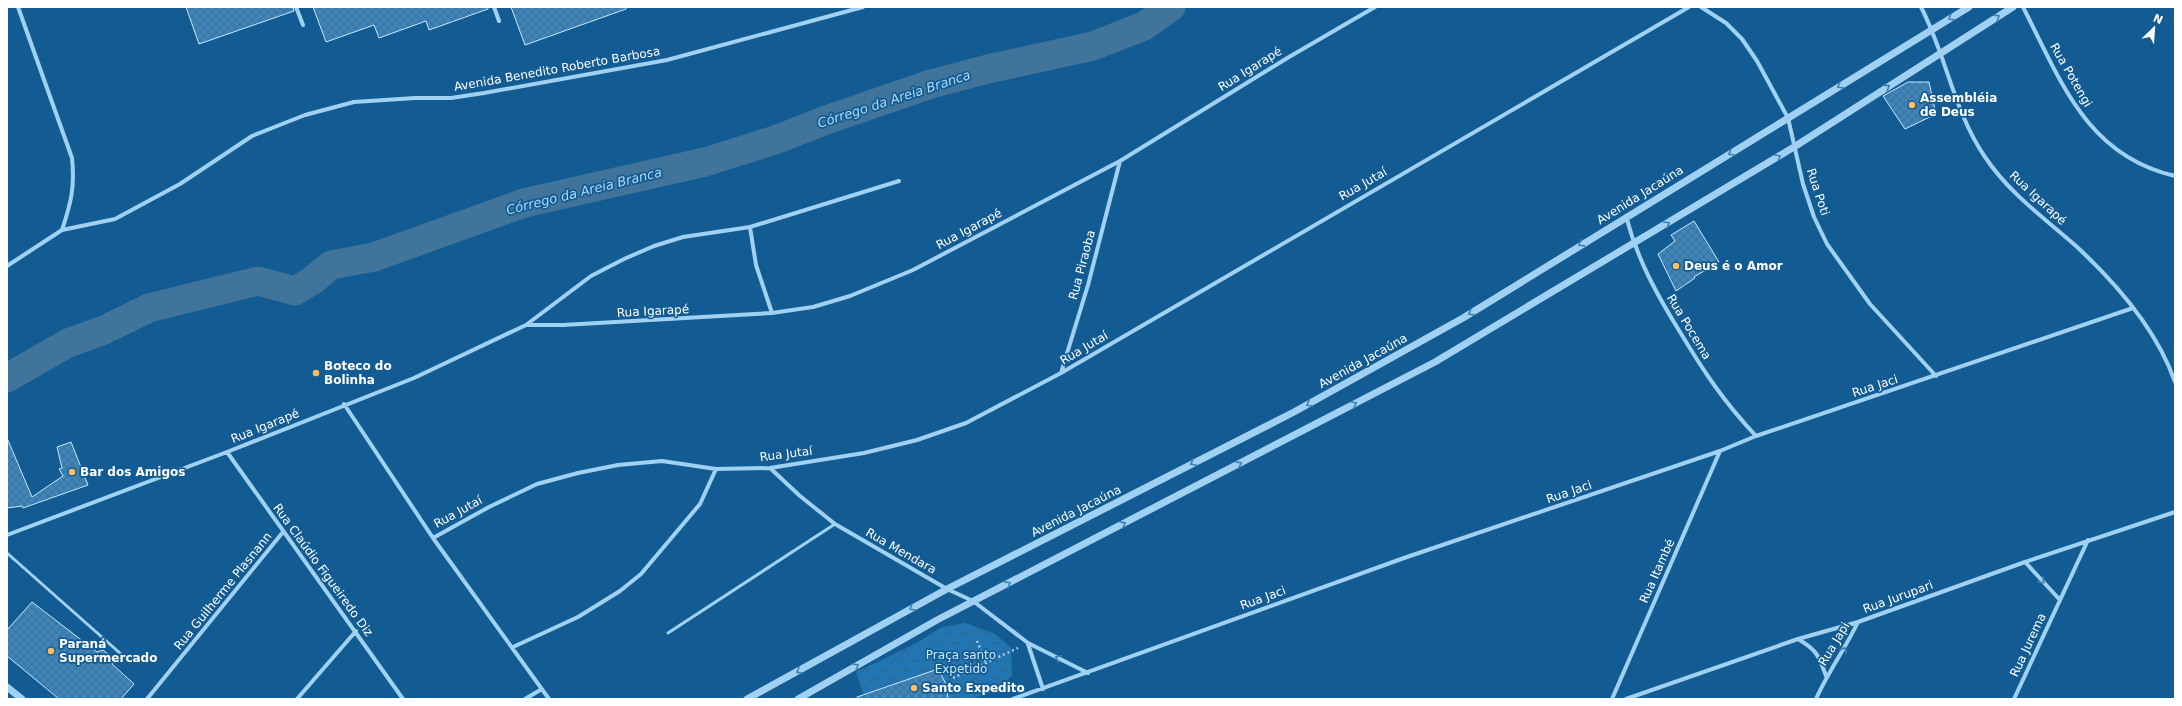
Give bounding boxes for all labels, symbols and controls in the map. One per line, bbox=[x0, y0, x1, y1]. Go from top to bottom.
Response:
north arrow bbox=[2134, 8, 2174, 48]
text: N bbox=[2151, 12, 2165, 27]
one-way arrow bbox=[1948, 14, 1955, 21]
one-way arrow bbox=[1993, 14, 2000, 22]
street label: Rua Potengi bbox=[2047, 41, 2095, 109]
street label: Avenida Benedito Roberto Barbosa bbox=[453, 44, 661, 94]
street label: Rua Igarapé bbox=[1216, 44, 1284, 94]
water label: Córrego da Areia Branca bbox=[816, 67, 972, 131]
one-way arrow bbox=[1837, 82, 1844, 89]
one-way arrow bbox=[1883, 85, 1890, 92]
place label: Assembléia de Deus bbox=[1920, 91, 1997, 119]
marker: Assembléia de Deus bbox=[1907, 100, 1917, 110]
one-way arrow bbox=[1728, 148, 1735, 155]
one-way arrow bbox=[1774, 154, 1781, 161]
street label: Avenida Jacaúna bbox=[1594, 163, 1686, 227]
water label: Córrego da Areia Branca bbox=[505, 164, 663, 218]
street label: Rua Jutaí bbox=[1337, 164, 1390, 203]
street label: Rua Poti bbox=[1804, 167, 1832, 217]
street label: Rua Igarapé bbox=[2007, 168, 2069, 228]
street label: Rua Igarapé bbox=[934, 206, 1004, 252]
one-way arrow bbox=[1663, 221, 1670, 229]
street label: Rua Piraoba bbox=[1066, 229, 1098, 301]
one-way arrow bbox=[1578, 240, 1585, 247]
place label: Deus é o Amor bbox=[1684, 259, 1783, 273]
marker: Deus é o Amor bbox=[1671, 261, 1681, 271]
street label: Rua Pocema bbox=[1664, 292, 1714, 362]
street label: Rua Igarapé bbox=[616, 302, 690, 320]
one-way arrow bbox=[1468, 308, 1475, 316]
street label: Rua Jutaí bbox=[1058, 328, 1111, 368]
street label: Avenida Jacaúna bbox=[1316, 331, 1410, 391]
place label: Boteco do Bolinha bbox=[324, 359, 392, 387]
marker: Boteco do Bolinha bbox=[311, 368, 321, 378]
street label: Rua Jaci bbox=[1850, 372, 1900, 400]
one-way arrow bbox=[1305, 399, 1313, 406]
one-way arrow bbox=[1350, 402, 1357, 409]
street label: Rua Igarapé bbox=[229, 406, 301, 446]
street label: Rua Jutaí bbox=[759, 444, 814, 464]
one-way arrow bbox=[1190, 458, 1197, 466]
one-way arrow bbox=[1234, 461, 1242, 469]
place label: Bar dos Amigos bbox=[80, 465, 185, 479]
marker: Bar dos Amigos bbox=[67, 467, 77, 477]
street label: Rua Jaci bbox=[1544, 478, 1594, 506]
street label: Avenida Jacaúna bbox=[1029, 482, 1123, 540]
street label: Rua Jutaí bbox=[431, 493, 485, 531]
street label: Rua Claúdio Figueiredo Diz bbox=[270, 501, 376, 639]
one-way arrow bbox=[1119, 521, 1126, 529]
street label: Rua Mendara bbox=[863, 525, 939, 577]
street label: Rua Guilherme Plasnann bbox=[171, 529, 275, 653]
street label: Rua Itambé bbox=[1637, 537, 1677, 605]
one-way arrow bbox=[2038, 576, 2045, 584]
street label: Rua Jurupari bbox=[1861, 578, 1935, 616]
one-way arrow bbox=[1003, 581, 1011, 588]
street label: Rua Jaci bbox=[1238, 583, 1288, 613]
one-way arrow bbox=[909, 603, 917, 611]
street label: Rua Jurema bbox=[2007, 611, 2049, 679]
street label: Rua Japi bbox=[1816, 620, 1852, 668]
place label: Paraná Supermercado bbox=[59, 637, 157, 665]
marker: Paraná Supermercado bbox=[46, 646, 56, 656]
one-way arrow bbox=[1839, 647, 1847, 655]
park label: Praça santo Expetido bbox=[926, 648, 996, 676]
one-way arrow bbox=[1055, 655, 1062, 663]
one-way arrow bbox=[852, 663, 859, 670]
one-way arrow bbox=[795, 666, 803, 673]
place label: Santo Expedito bbox=[922, 681, 1025, 695]
marker: Santo Expedito bbox=[909, 683, 919, 693]

